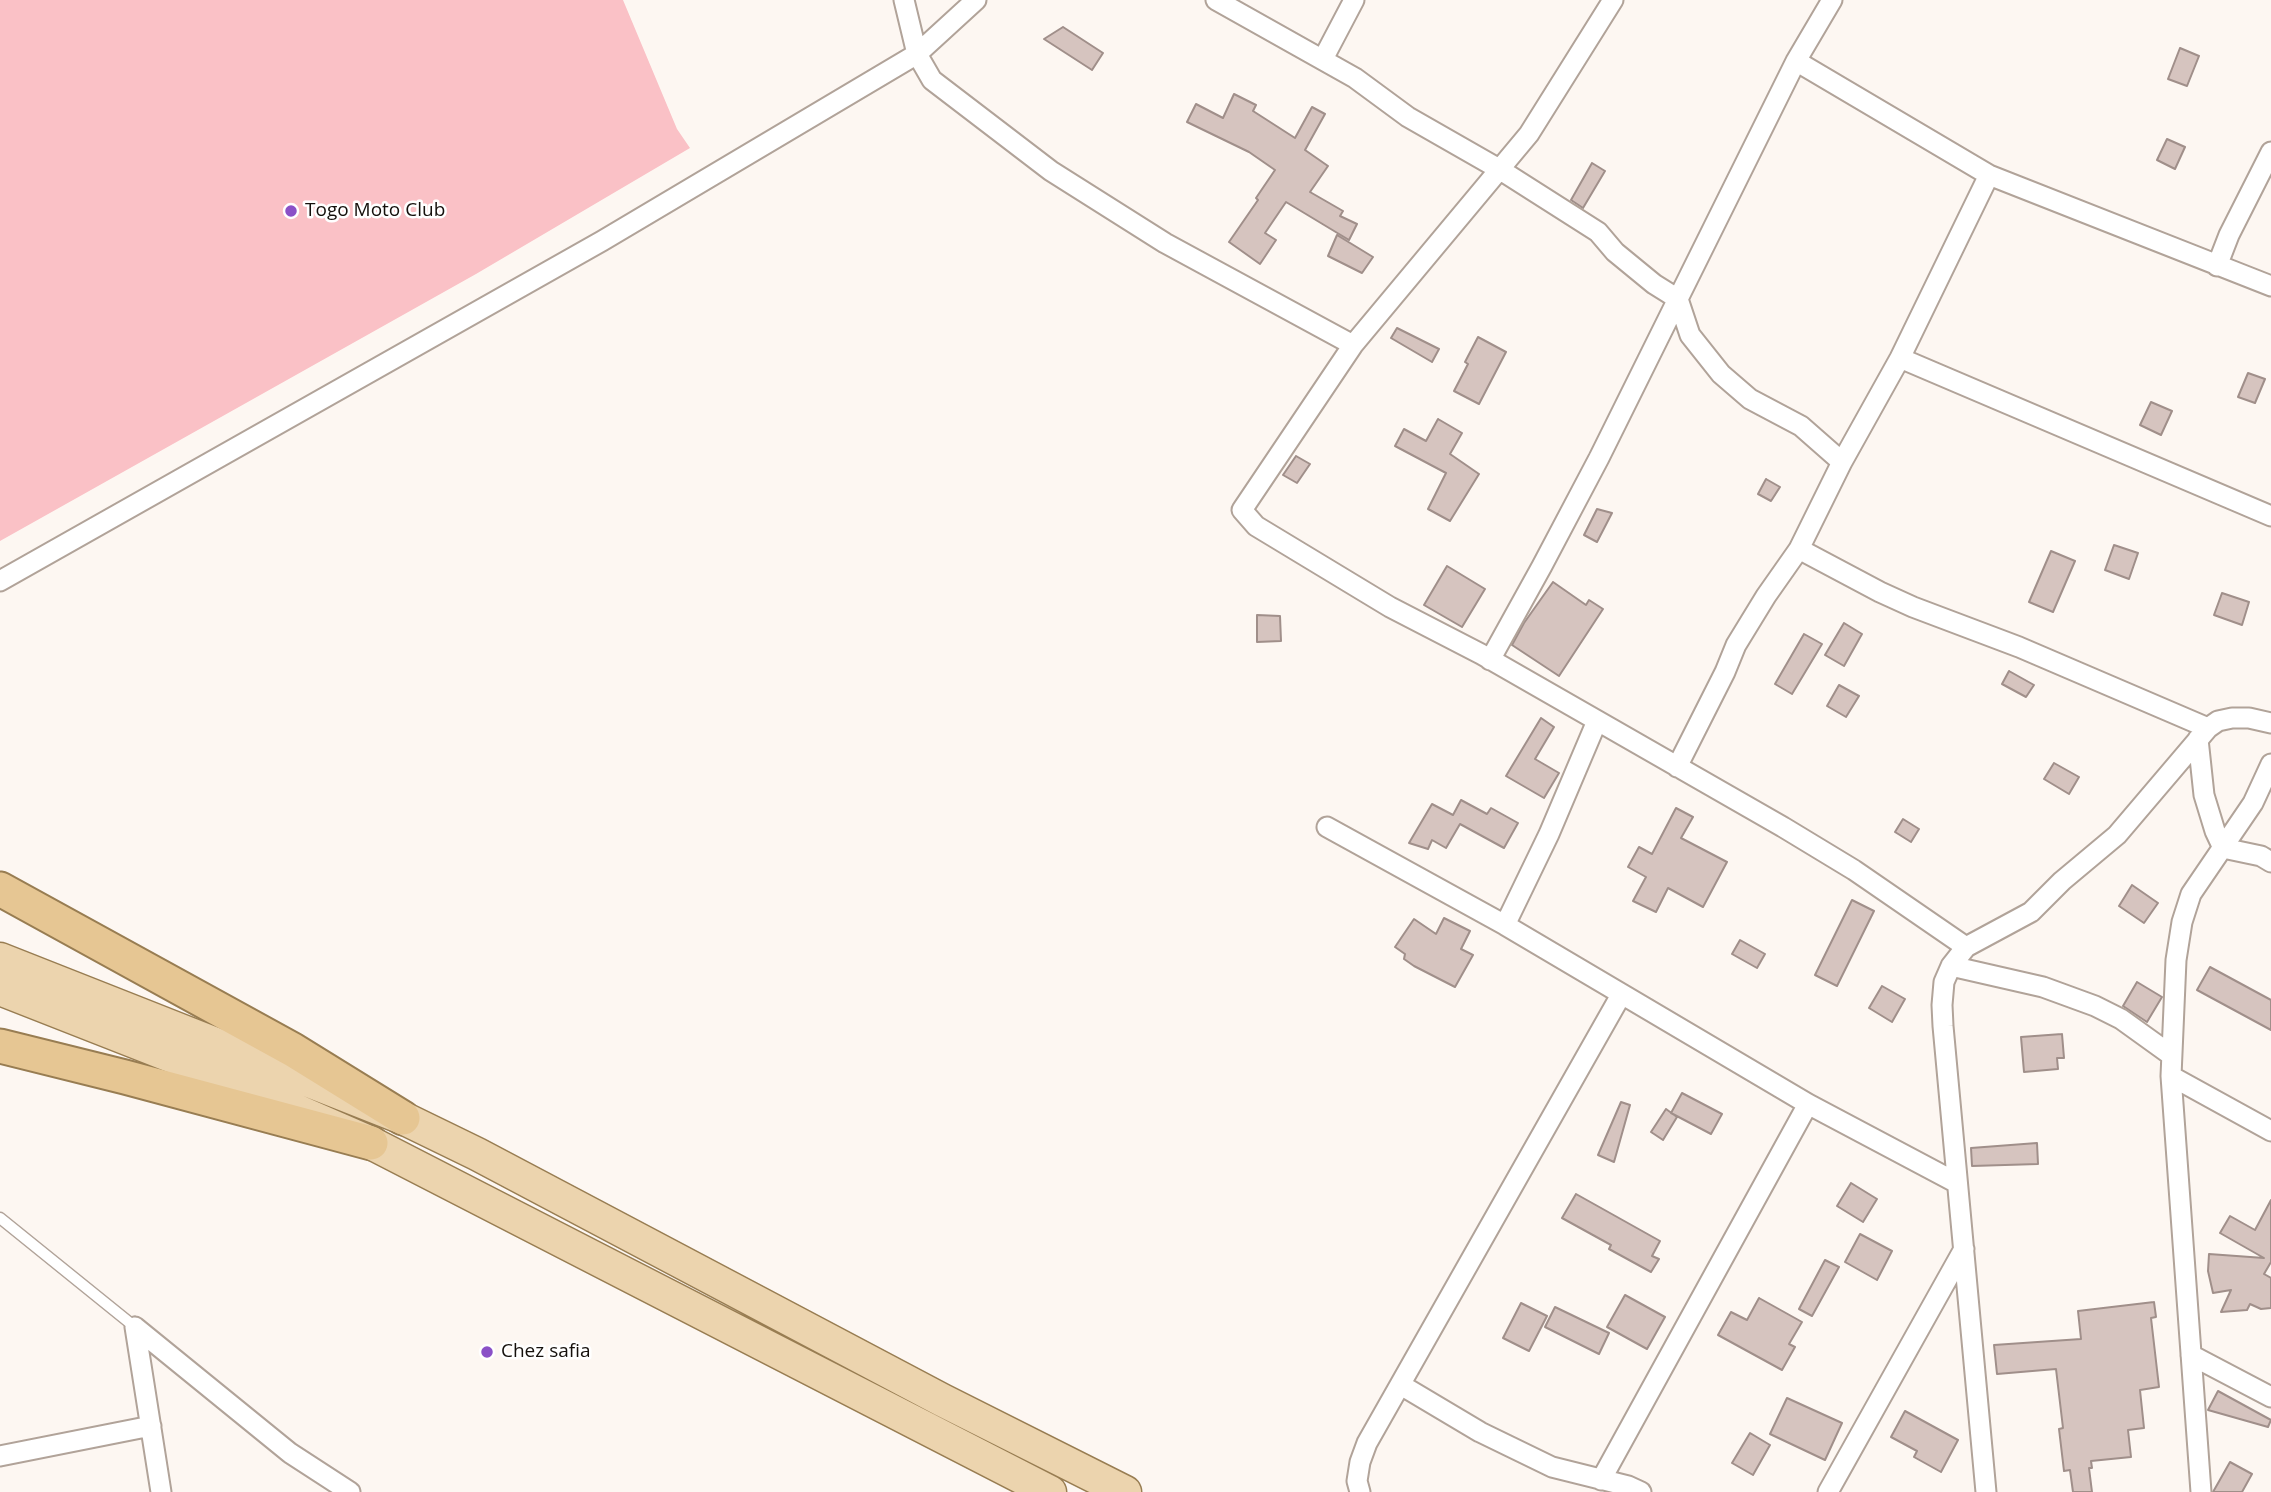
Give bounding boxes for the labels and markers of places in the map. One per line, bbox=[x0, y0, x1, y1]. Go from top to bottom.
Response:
place label: Togo Moto Club bbox=[305, 200, 445, 222]
marker: Togo Moto Club bbox=[283, 203, 299, 219]
place label: Chez safia bbox=[501, 1341, 590, 1363]
marker: Chez safia bbox=[479, 1344, 495, 1360]

